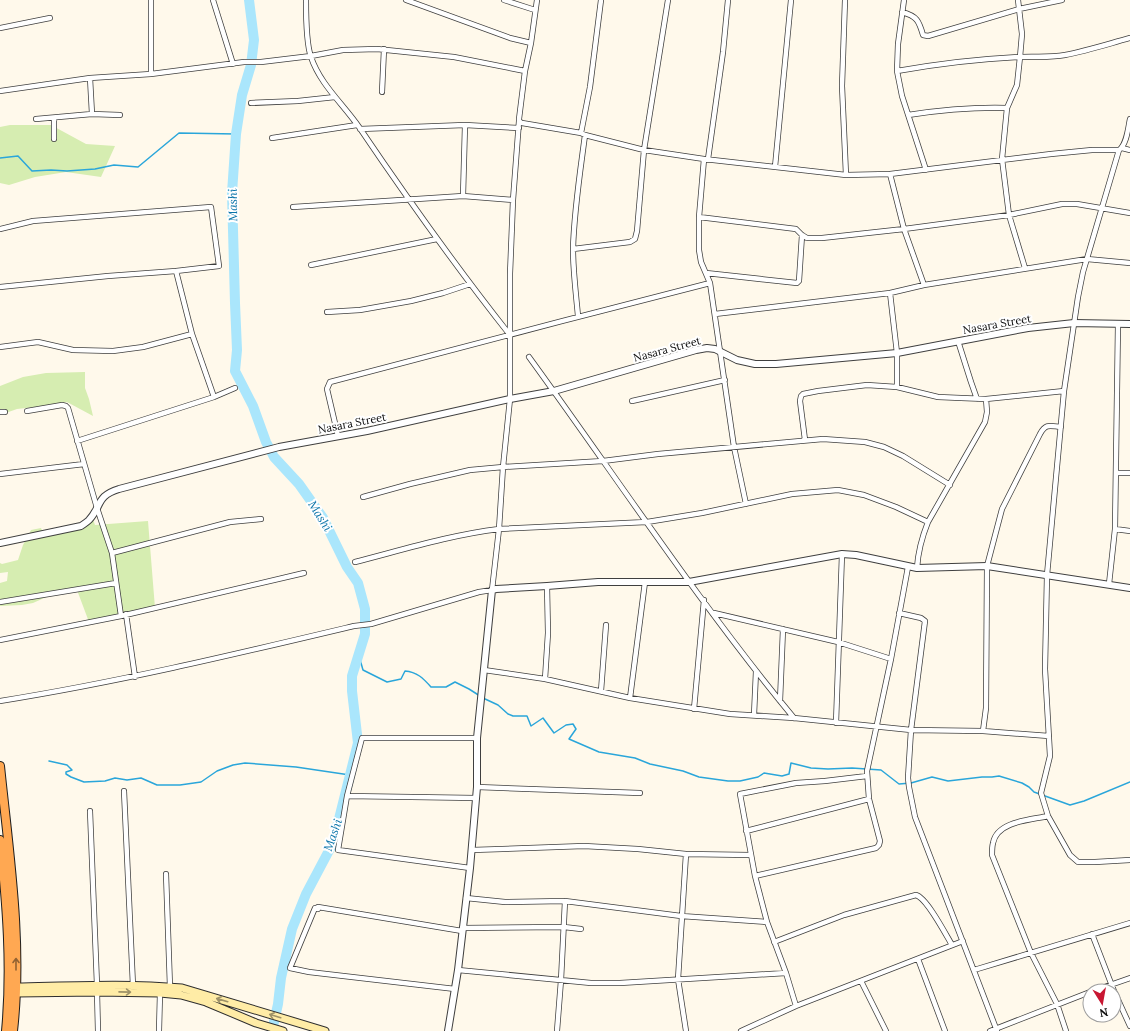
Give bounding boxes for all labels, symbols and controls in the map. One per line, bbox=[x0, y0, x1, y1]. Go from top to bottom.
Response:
water label: Mashi bbox=[225, 188, 240, 222]
street label: Nasara Street bbox=[962, 311, 1033, 337]
street label: Nasara Street bbox=[632, 333, 703, 365]
street label: Nasara Street bbox=[317, 409, 388, 436]
water label: Mashi bbox=[305, 498, 336, 534]
water label: Mashi bbox=[320, 817, 345, 853]
one-way arrow bbox=[12, 958, 20, 971]
north arrow bbox=[1082, 983, 1122, 1023]
one-way arrow bbox=[118, 988, 131, 996]
one-way arrow bbox=[216, 996, 229, 1003]
text: N bbox=[1098, 1005, 1109, 1021]
one-way arrow bbox=[269, 1012, 282, 1019]

